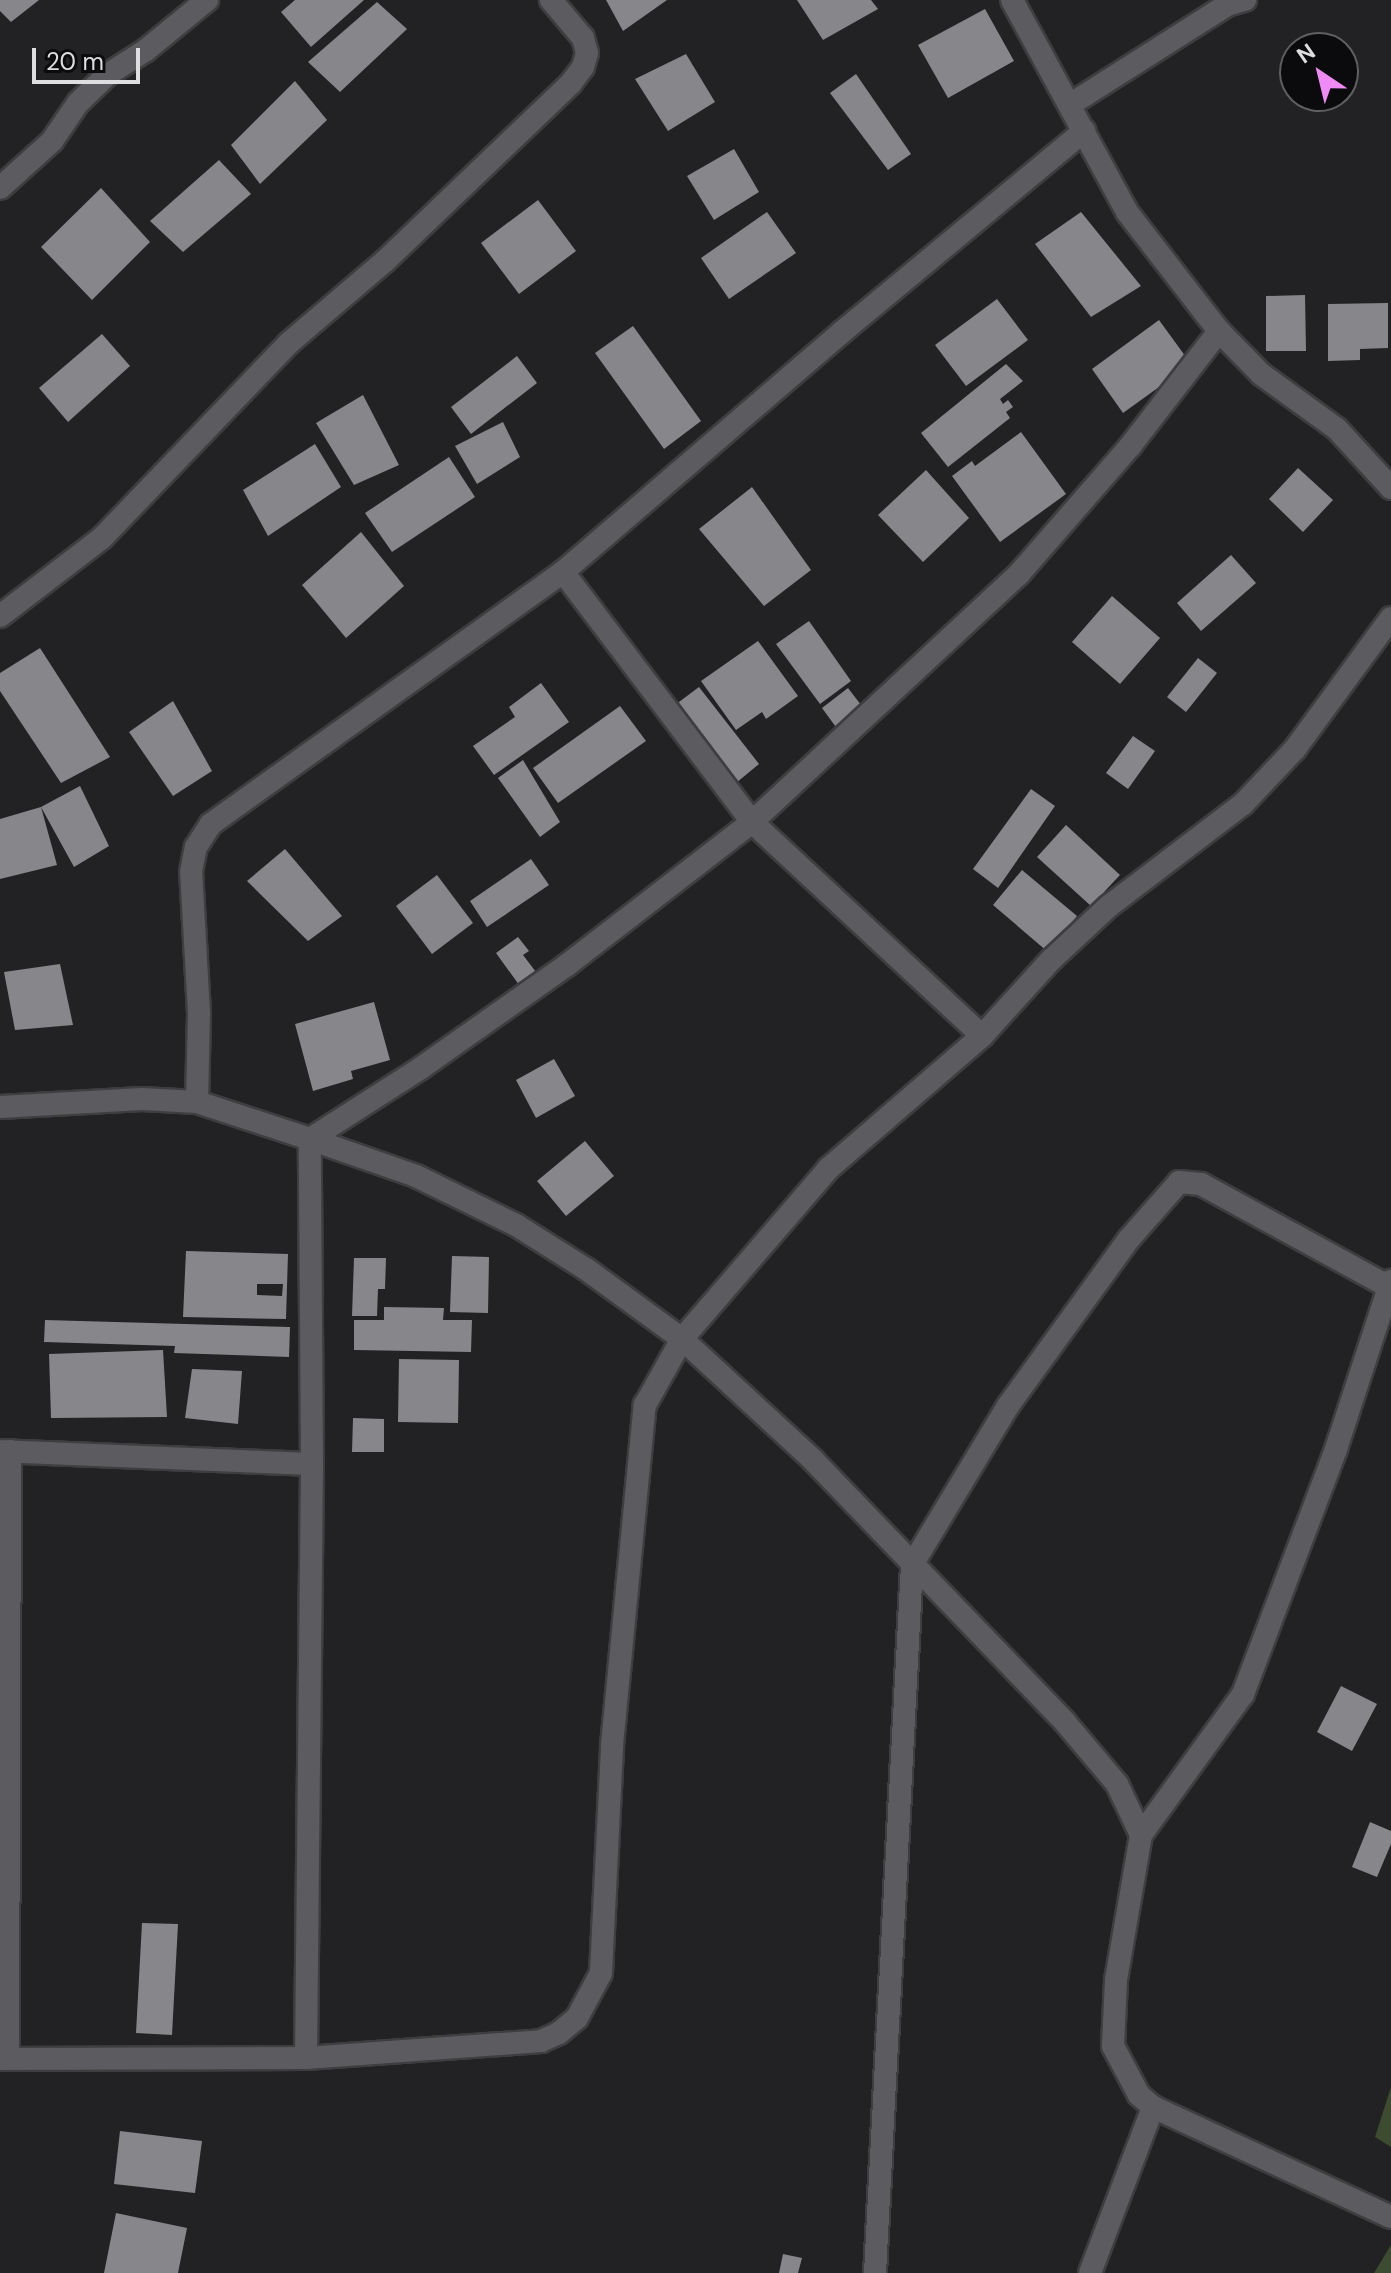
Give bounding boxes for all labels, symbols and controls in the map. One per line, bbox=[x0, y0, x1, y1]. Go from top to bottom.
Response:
scale bar bbox=[36, 32, 144, 82]
north arrow bbox=[1279, 32, 1359, 112]
text: N bbox=[1291, 37, 1321, 70]
text: 20 m bbox=[46, 46, 104, 77]

